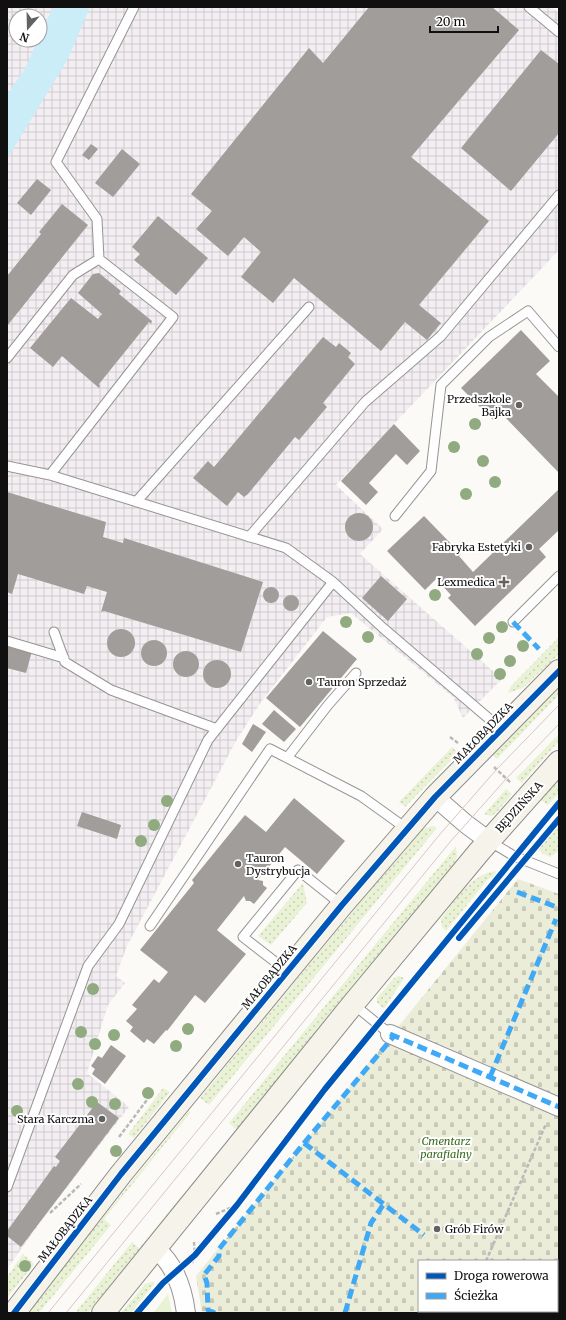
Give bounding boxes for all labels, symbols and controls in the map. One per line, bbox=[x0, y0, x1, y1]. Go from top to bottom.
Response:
north arrow bbox=[8, 8, 48, 48]
scale bar bbox=[430, 8, 498, 34]
text: 20 m bbox=[436, 14, 465, 29]
text: N bbox=[18, 29, 31, 45]
place label: Przedszkole Bajka bbox=[447, 392, 511, 419]
marker: Przedszkole Bajka bbox=[514, 400, 524, 410]
place label: Fabryka Estetyki bbox=[432, 540, 521, 554]
marker: Fabryka Estetyki bbox=[524, 542, 534, 552]
place label: Lexmedica bbox=[437, 575, 495, 589]
marker: Lexmedica bbox=[498, 576, 510, 588]
place label: Tauron Sprzedaż bbox=[317, 675, 407, 689]
marker: Tauron Sprzedaż bbox=[304, 677, 314, 687]
street label: MAŁOBĄDZKA bbox=[450, 699, 516, 767]
street label: BĘDZIŃSKA bbox=[492, 778, 546, 836]
place label: Tauron Dystrybucja bbox=[246, 851, 310, 878]
marker: Tauron Dystrybucja bbox=[233, 859, 243, 869]
street label: MAŁOBĄDZKA bbox=[238, 941, 300, 1012]
place label: Stara Karczma bbox=[17, 1112, 94, 1126]
marker: Stara Karczma bbox=[97, 1114, 107, 1124]
park label: Cmentarz parafialny bbox=[420, 1134, 472, 1161]
street label: MAŁOBĄDZKA bbox=[35, 1193, 95, 1265]
place label: Grób Firów bbox=[445, 1222, 504, 1236]
marker: Grób Firów bbox=[432, 1224, 442, 1234]
legend bbox=[418, 1260, 558, 1312]
text: Droga rowerowa bbox=[454, 1268, 549, 1283]
text: Ścieżka bbox=[454, 1288, 499, 1303]

